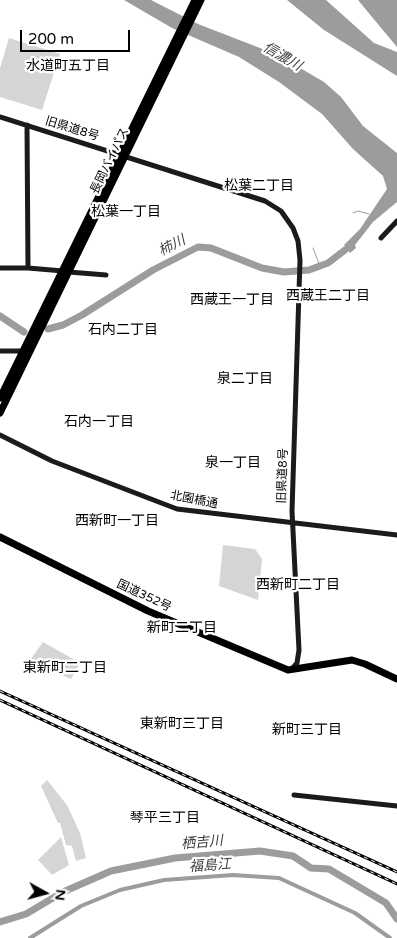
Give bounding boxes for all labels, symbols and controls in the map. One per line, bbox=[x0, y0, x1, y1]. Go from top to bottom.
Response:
scale bar bbox=[22, 20, 132, 52]
text: 200 m bbox=[28, 30, 74, 48]
water label: 信濃川 bbox=[260, 39, 304, 75]
district label: 水道町五丁目 bbox=[26, 58, 110, 74]
street label: 旧県道8号 bbox=[43, 114, 101, 144]
street label: 長岡バイパス bbox=[88, 125, 132, 197]
district label: 松葉二丁目 bbox=[224, 178, 294, 194]
district label: 松葉一丁目 bbox=[91, 204, 161, 220]
water label: 柿川 bbox=[156, 232, 188, 260]
district label: 西蔵王二丁目 bbox=[286, 288, 370, 304]
district label: 西蔵王一丁目 bbox=[190, 292, 274, 308]
district label: 石内二丁目 bbox=[88, 322, 158, 338]
district label: 泉二丁目 bbox=[217, 371, 273, 387]
district label: 石内一丁目 bbox=[64, 414, 134, 430]
street label: 旧県道8号 bbox=[275, 448, 291, 504]
district label: 泉一丁目 bbox=[205, 455, 261, 471]
street label: 北園橋通 bbox=[169, 488, 219, 512]
district label: 西新町一丁目 bbox=[75, 513, 159, 529]
street label: 国道352号 bbox=[114, 577, 174, 615]
district label: 西新町二丁目 bbox=[256, 577, 340, 593]
district label: 新町二丁目 bbox=[147, 620, 217, 636]
district label: 東新町二丁目 bbox=[23, 660, 107, 676]
district label: 東新町三丁目 bbox=[140, 716, 224, 732]
district label: 新町三丁目 bbox=[272, 722, 342, 738]
district label: 琴平三丁目 bbox=[130, 810, 200, 826]
water label: 栖吉川 bbox=[180, 833, 224, 853]
water label: 福島江 bbox=[188, 856, 232, 876]
north arrow bbox=[20, 868, 70, 918]
text: N bbox=[51, 888, 70, 902]

